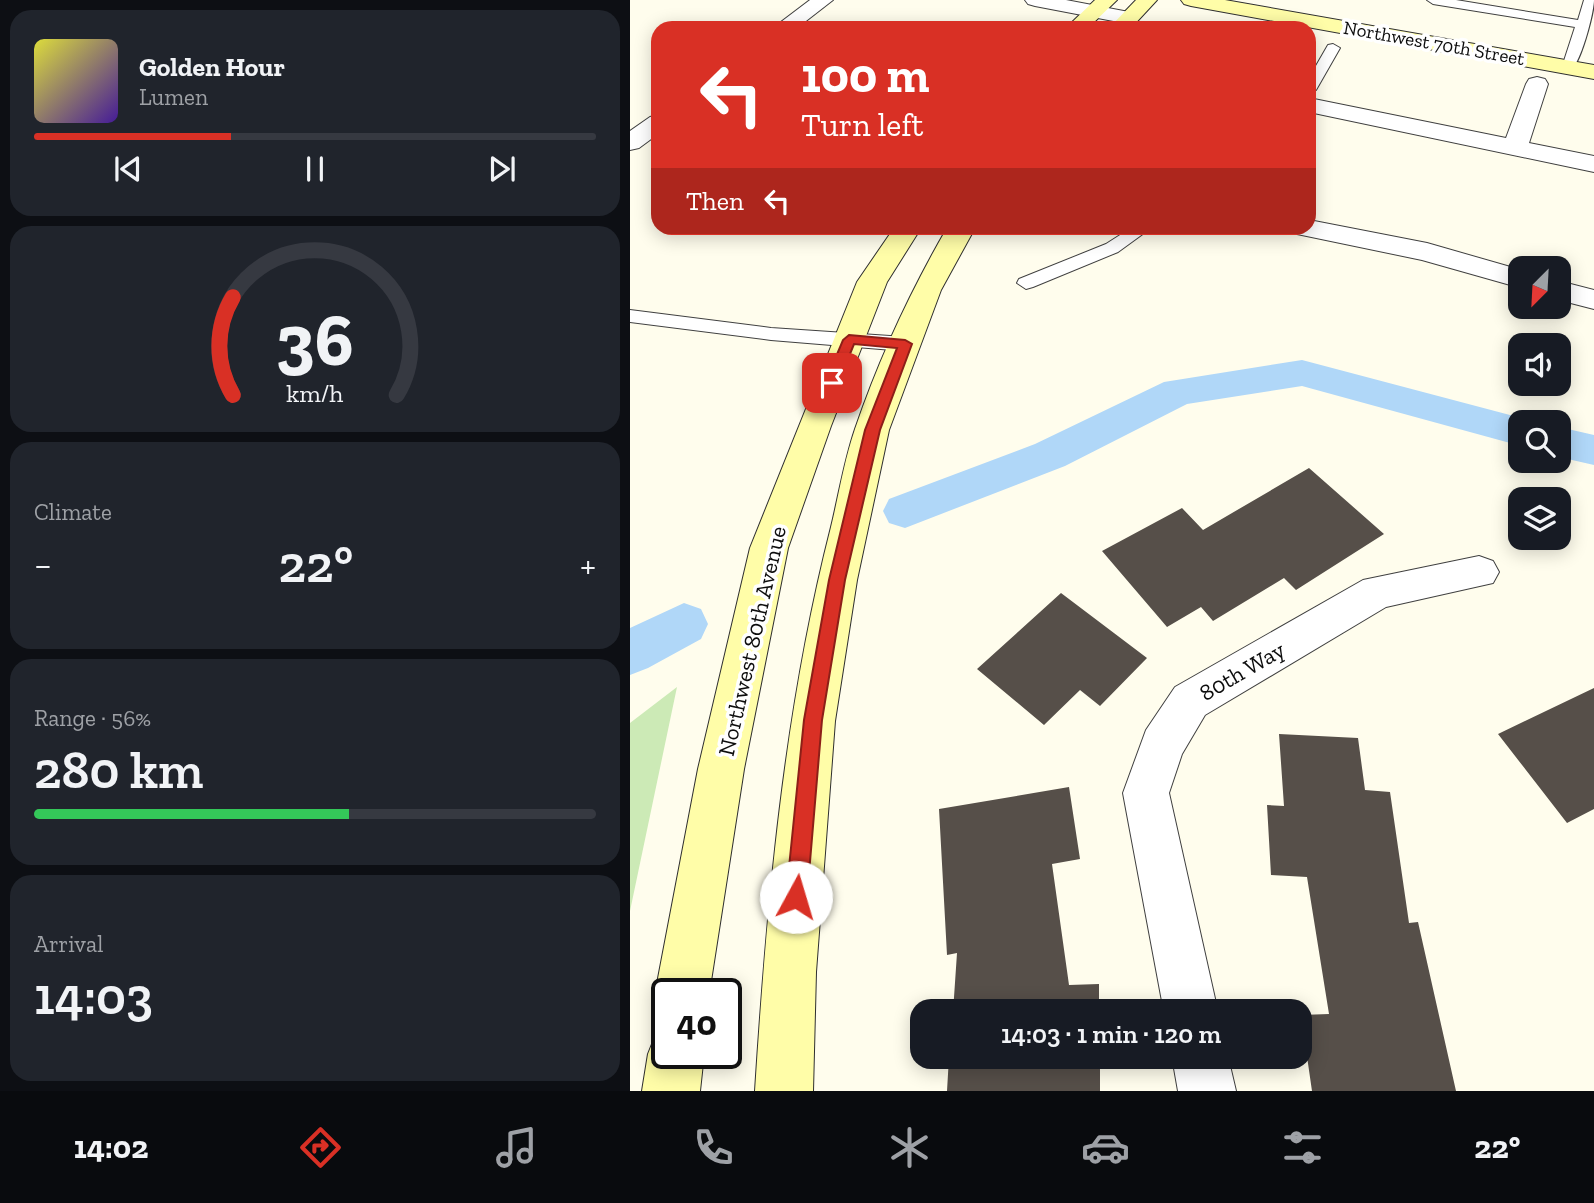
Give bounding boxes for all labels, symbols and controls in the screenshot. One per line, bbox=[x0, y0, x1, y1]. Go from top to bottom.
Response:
street label: Northwest 70th Street bbox=[1342, 16, 1526, 70]
text: 100 m bbox=[801, 46, 929, 105]
icon: left bbox=[686, 49, 777, 140]
text: Golden Hour bbox=[139, 51, 285, 83]
text: Lumen bbox=[139, 83, 208, 111]
text: Turn left bbox=[801, 106, 923, 144]
icon: previous bbox=[109, 150, 147, 188]
icon: pause bbox=[296, 150, 334, 188]
icon: next bbox=[483, 150, 521, 188]
icon: left bbox=[758, 182, 796, 220]
text: Then bbox=[686, 185, 744, 217]
north arrow bbox=[1508, 256, 1572, 318]
map controls bbox=[1508, 256, 1571, 550]
text: 36 bbox=[276, 297, 354, 385]
button: sound bbox=[1508, 333, 1571, 396]
pin bbox=[802, 353, 862, 413]
icon: arrive bbox=[813, 364, 851, 402]
text: km/h bbox=[286, 378, 344, 408]
button: search bbox=[1508, 410, 1571, 473]
button: layers bbox=[1508, 487, 1571, 550]
text: Climate bbox=[34, 498, 112, 526]
street label: Northwest 80th Avenue bbox=[712, 523, 792, 759]
text: 22° bbox=[279, 533, 353, 595]
text: − bbox=[34, 542, 52, 588]
text: + bbox=[580, 542, 596, 588]
street label: 80th Way bbox=[1194, 635, 1290, 707]
text: Range · 56% bbox=[34, 704, 151, 732]
text: 280 km bbox=[34, 739, 203, 801]
position arrow bbox=[759, 860, 833, 934]
text: Arrival bbox=[34, 930, 103, 958]
text: 14:03 bbox=[34, 965, 153, 1027]
speed limit sign: 40 bbox=[651, 978, 742, 1069]
text: 14:03 · 1 min · 120 m bbox=[1001, 1018, 1221, 1050]
icon: directions bbox=[296, 1123, 345, 1172]
icon: music bbox=[492, 1123, 541, 1172]
icon: phone bbox=[689, 1123, 738, 1172]
icon: climate bbox=[885, 1123, 934, 1172]
icon: car bbox=[1081, 1123, 1130, 1172]
icon: filters bbox=[1278, 1123, 1327, 1172]
text: 14:02 bbox=[74, 1128, 148, 1166]
text: 22° bbox=[1474, 1128, 1520, 1166]

